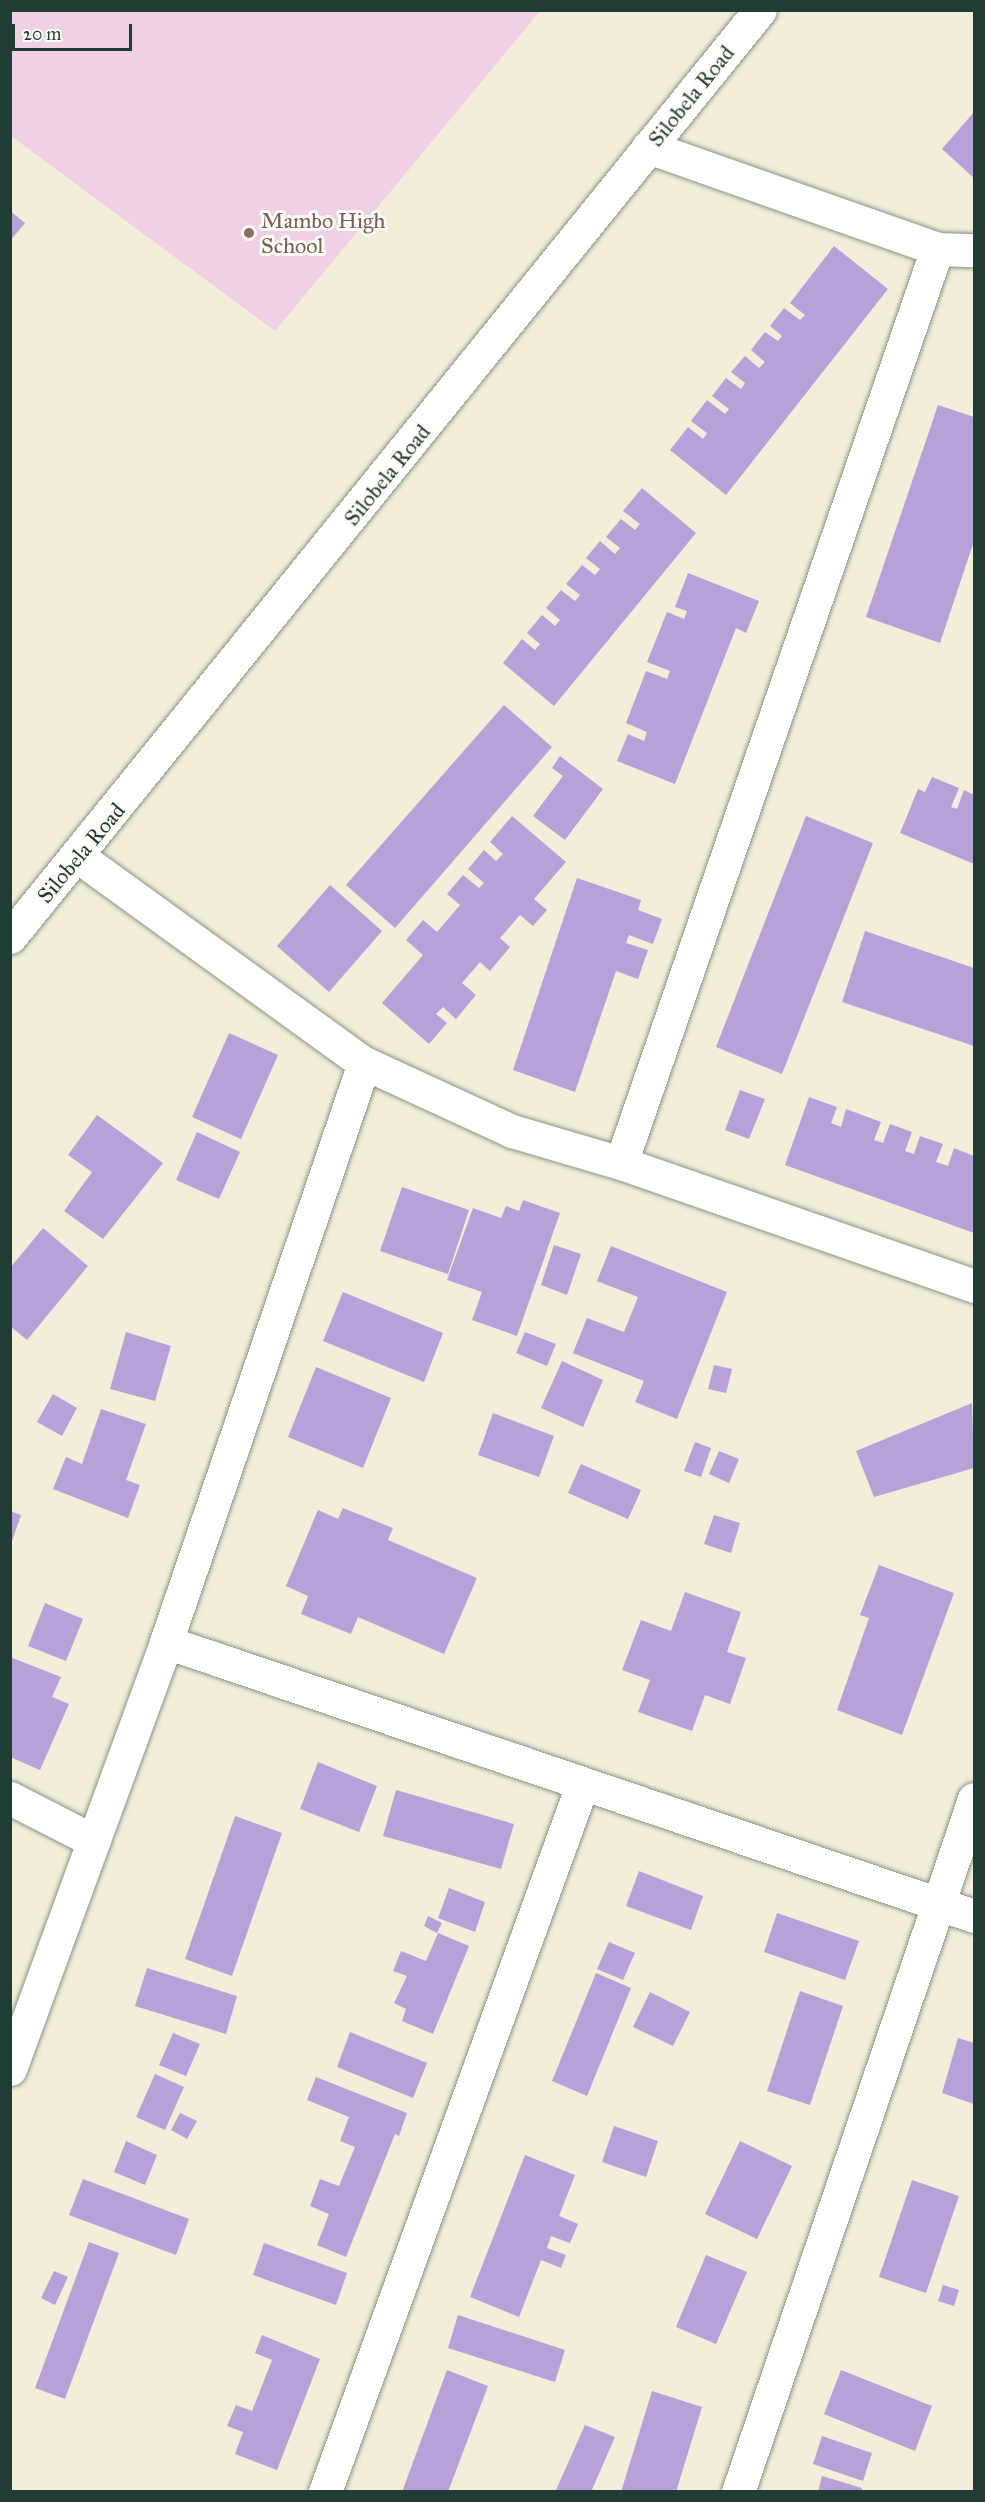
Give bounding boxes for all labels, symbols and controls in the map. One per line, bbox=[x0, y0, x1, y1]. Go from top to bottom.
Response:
scale bar bbox=[15, 12, 135, 50]
text: 20 m bbox=[23, 23, 61, 45]
street label: Silobela Road bbox=[642, 40, 740, 152]
place label: Mambo High School bbox=[261, 207, 386, 258]
marker: Mambo High School bbox=[242, 226, 256, 240]
street label: Silobela Road bbox=[338, 419, 436, 531]
street label: Silobela Road bbox=[32, 798, 130, 908]

